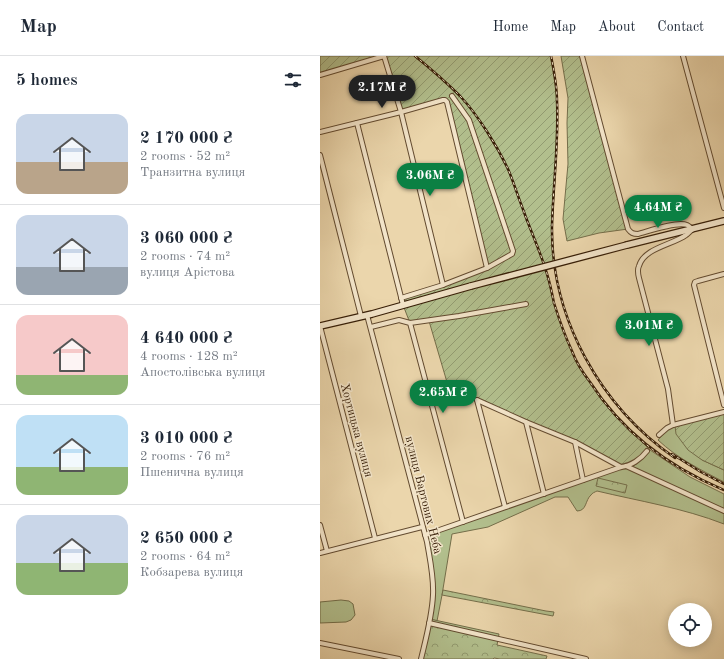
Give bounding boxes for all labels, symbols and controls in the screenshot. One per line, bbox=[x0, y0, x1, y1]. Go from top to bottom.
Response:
text: Map bbox=[20, 18, 57, 37]
text: Home bbox=[493, 20, 528, 34]
text: Map bbox=[550, 20, 576, 34]
text: About bbox=[598, 20, 635, 34]
text: Contact bbox=[657, 20, 704, 34]
icon: filters bbox=[282, 69, 304, 91]
text: 5 homes bbox=[16, 72, 78, 89]
pin: 2.17M ₴ bbox=[345, 75, 419, 109]
text: 2.17M ₴ bbox=[358, 81, 406, 94]
icon: home bbox=[48, 130, 96, 178]
text: 2 170 000 ₴ bbox=[140, 130, 233, 147]
text: 2 rooms · 52 m² bbox=[140, 150, 230, 163]
pin: 3.06M ₴ bbox=[393, 163, 467, 197]
text: Транзитна вулиця bbox=[140, 166, 245, 179]
text: 3.06M ₴ bbox=[406, 169, 454, 182]
pin: 4.64M ₴ bbox=[621, 195, 695, 229]
text: 4.64M ₴ bbox=[634, 201, 682, 214]
text: 3 060 000 ₴ bbox=[140, 230, 233, 247]
icon: home bbox=[48, 231, 96, 279]
text: 2 rooms · 74 m² bbox=[140, 250, 230, 263]
text: вулиця Арістова bbox=[140, 266, 235, 279]
pin: 3.01M ₴ bbox=[612, 313, 686, 347]
text: 3.01M ₴ bbox=[625, 319, 673, 332]
text: 4 640 000 ₴ bbox=[140, 330, 233, 347]
icon: home bbox=[48, 331, 96, 379]
text: 4 rooms · 128 m² bbox=[140, 350, 238, 363]
text: Апостолівська вулиця bbox=[140, 366, 266, 379]
pin: 2.65M ₴ bbox=[406, 380, 480, 414]
street label: Хортицька вулиця bbox=[338, 382, 374, 478]
text: 2.65M ₴ bbox=[419, 386, 467, 399]
text: 3 010 000 ₴ bbox=[140, 430, 233, 447]
icon: home bbox=[48, 431, 96, 479]
street label: вулиця Вартових Неба bbox=[403, 435, 443, 555]
text: 2 rooms · 76 m² bbox=[140, 450, 230, 463]
text: Пшенична вулиця bbox=[140, 466, 244, 479]
text: 2 650 000 ₴ bbox=[140, 530, 233, 547]
icon: home bbox=[48, 531, 96, 579]
text: 2 rooms · 64 m² bbox=[140, 550, 230, 563]
text: Кобзарева вулиця bbox=[140, 566, 243, 579]
map controls bbox=[668, 603, 712, 647]
button: locate bbox=[668, 603, 712, 647]

